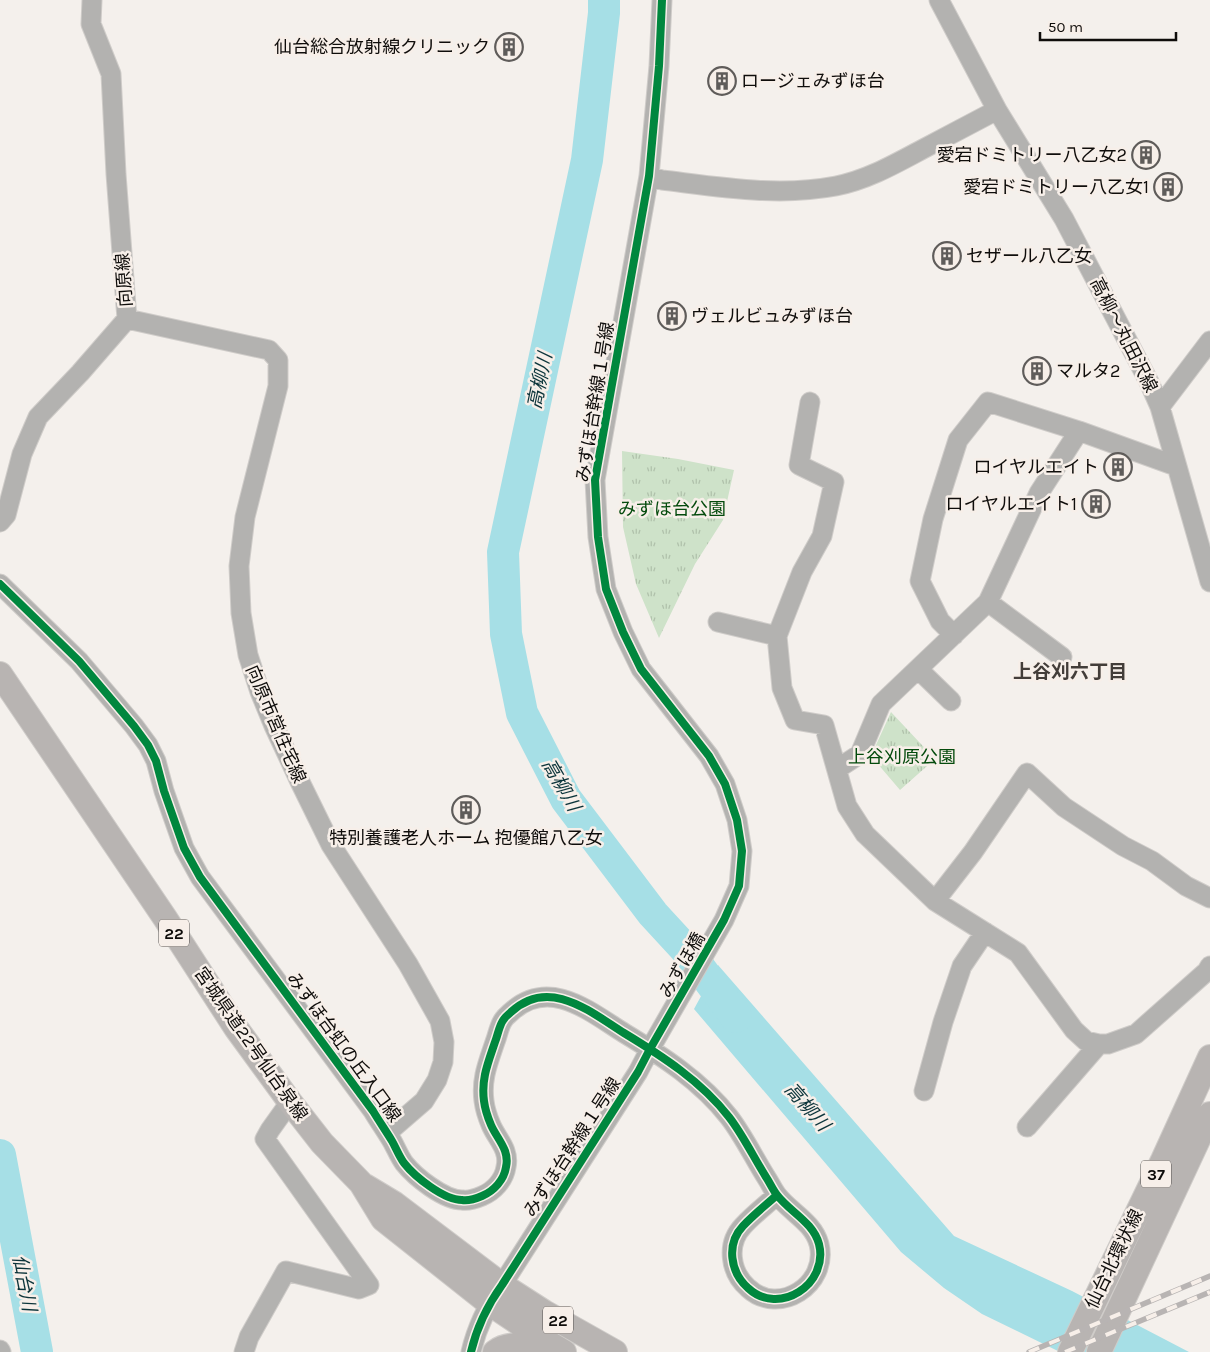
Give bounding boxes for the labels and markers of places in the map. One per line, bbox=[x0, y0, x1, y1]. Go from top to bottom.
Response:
building icon: 仙台総合放射線クリニック bbox=[494, 32, 524, 62]
place label: 仙台総合放射線クリニック bbox=[274, 36, 490, 58]
building icon: ロージェみずほ台 bbox=[707, 66, 737, 96]
place label: ロージェみずほ台 bbox=[741, 70, 885, 92]
building icon: 愛宕ドミトリー八乙女2 bbox=[1131, 140, 1161, 170]
place label: 愛宕ドミトリー八乙女2 bbox=[937, 144, 1127, 166]
building icon: 愛宕ドミトリー八乙女1 bbox=[1153, 172, 1183, 202]
place label: 愛宕ドミトリー八乙女1 bbox=[963, 176, 1149, 198]
building icon: セザール八乙女 bbox=[932, 241, 962, 271]
place label: セザール八乙女 bbox=[966, 245, 1092, 267]
building icon: ヴェルビュみずほ台 bbox=[657, 301, 687, 331]
place label: ヴェルビュみずほ台 bbox=[691, 305, 853, 327]
building icon: マルタ2 bbox=[1022, 356, 1052, 386]
place label: マルタ2 bbox=[1056, 360, 1120, 382]
building icon: ロイヤルエイト bbox=[1103, 452, 1133, 482]
place label: ロイヤルエイト bbox=[974, 456, 1099, 478]
building icon: ロイヤルエイト1 bbox=[1081, 489, 1111, 519]
place label: ロイヤルエイト1 bbox=[946, 493, 1077, 515]
building icon: 特別養護老人ホーム 抱優館八乙女 bbox=[451, 795, 481, 825]
place label: 特別養護老人ホーム 抱優館八乙女 bbox=[329, 827, 603, 849]

